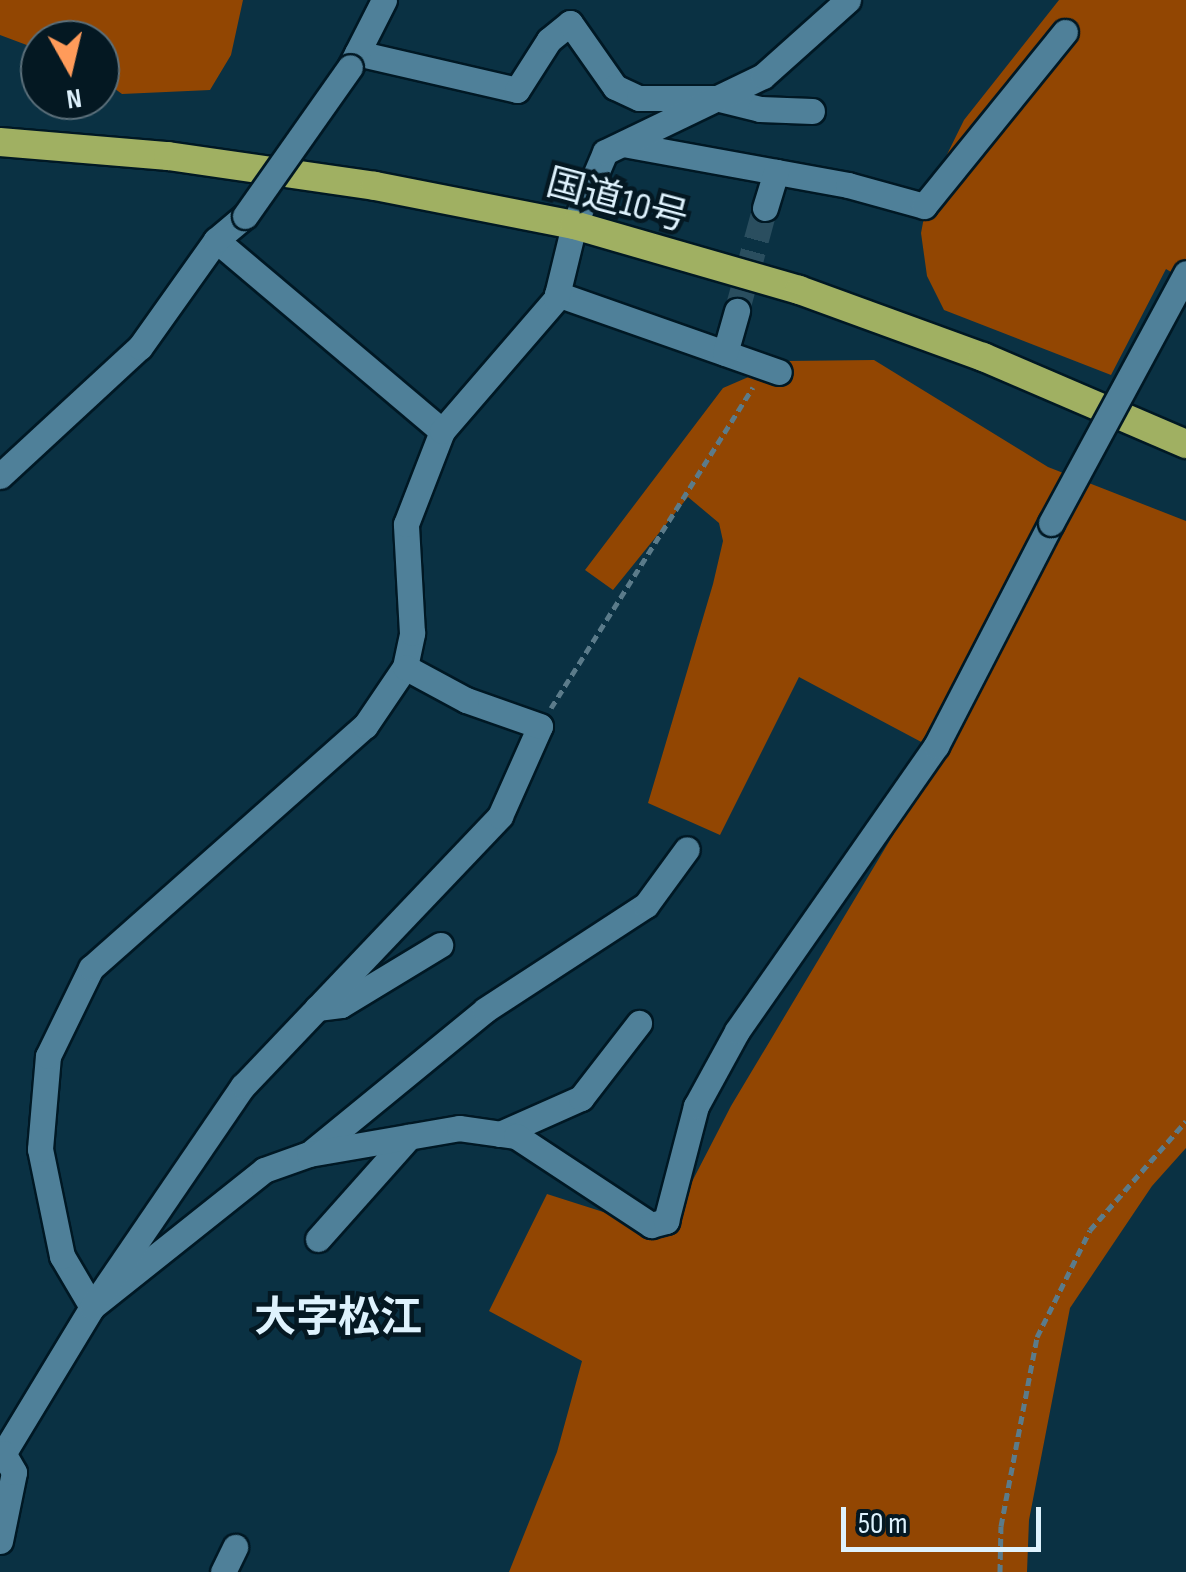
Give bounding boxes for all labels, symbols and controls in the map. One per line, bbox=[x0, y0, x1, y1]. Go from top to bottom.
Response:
north arrow bbox=[20, 20, 120, 120]
text: N bbox=[64, 81, 84, 116]
street label: 国道10号 bbox=[541, 160, 693, 242]
district label: 大字松江 bbox=[254, 1294, 422, 1344]
scale bar bbox=[846, 1487, 1046, 1549]
text: 50 m bbox=[858, 1506, 907, 1542]

